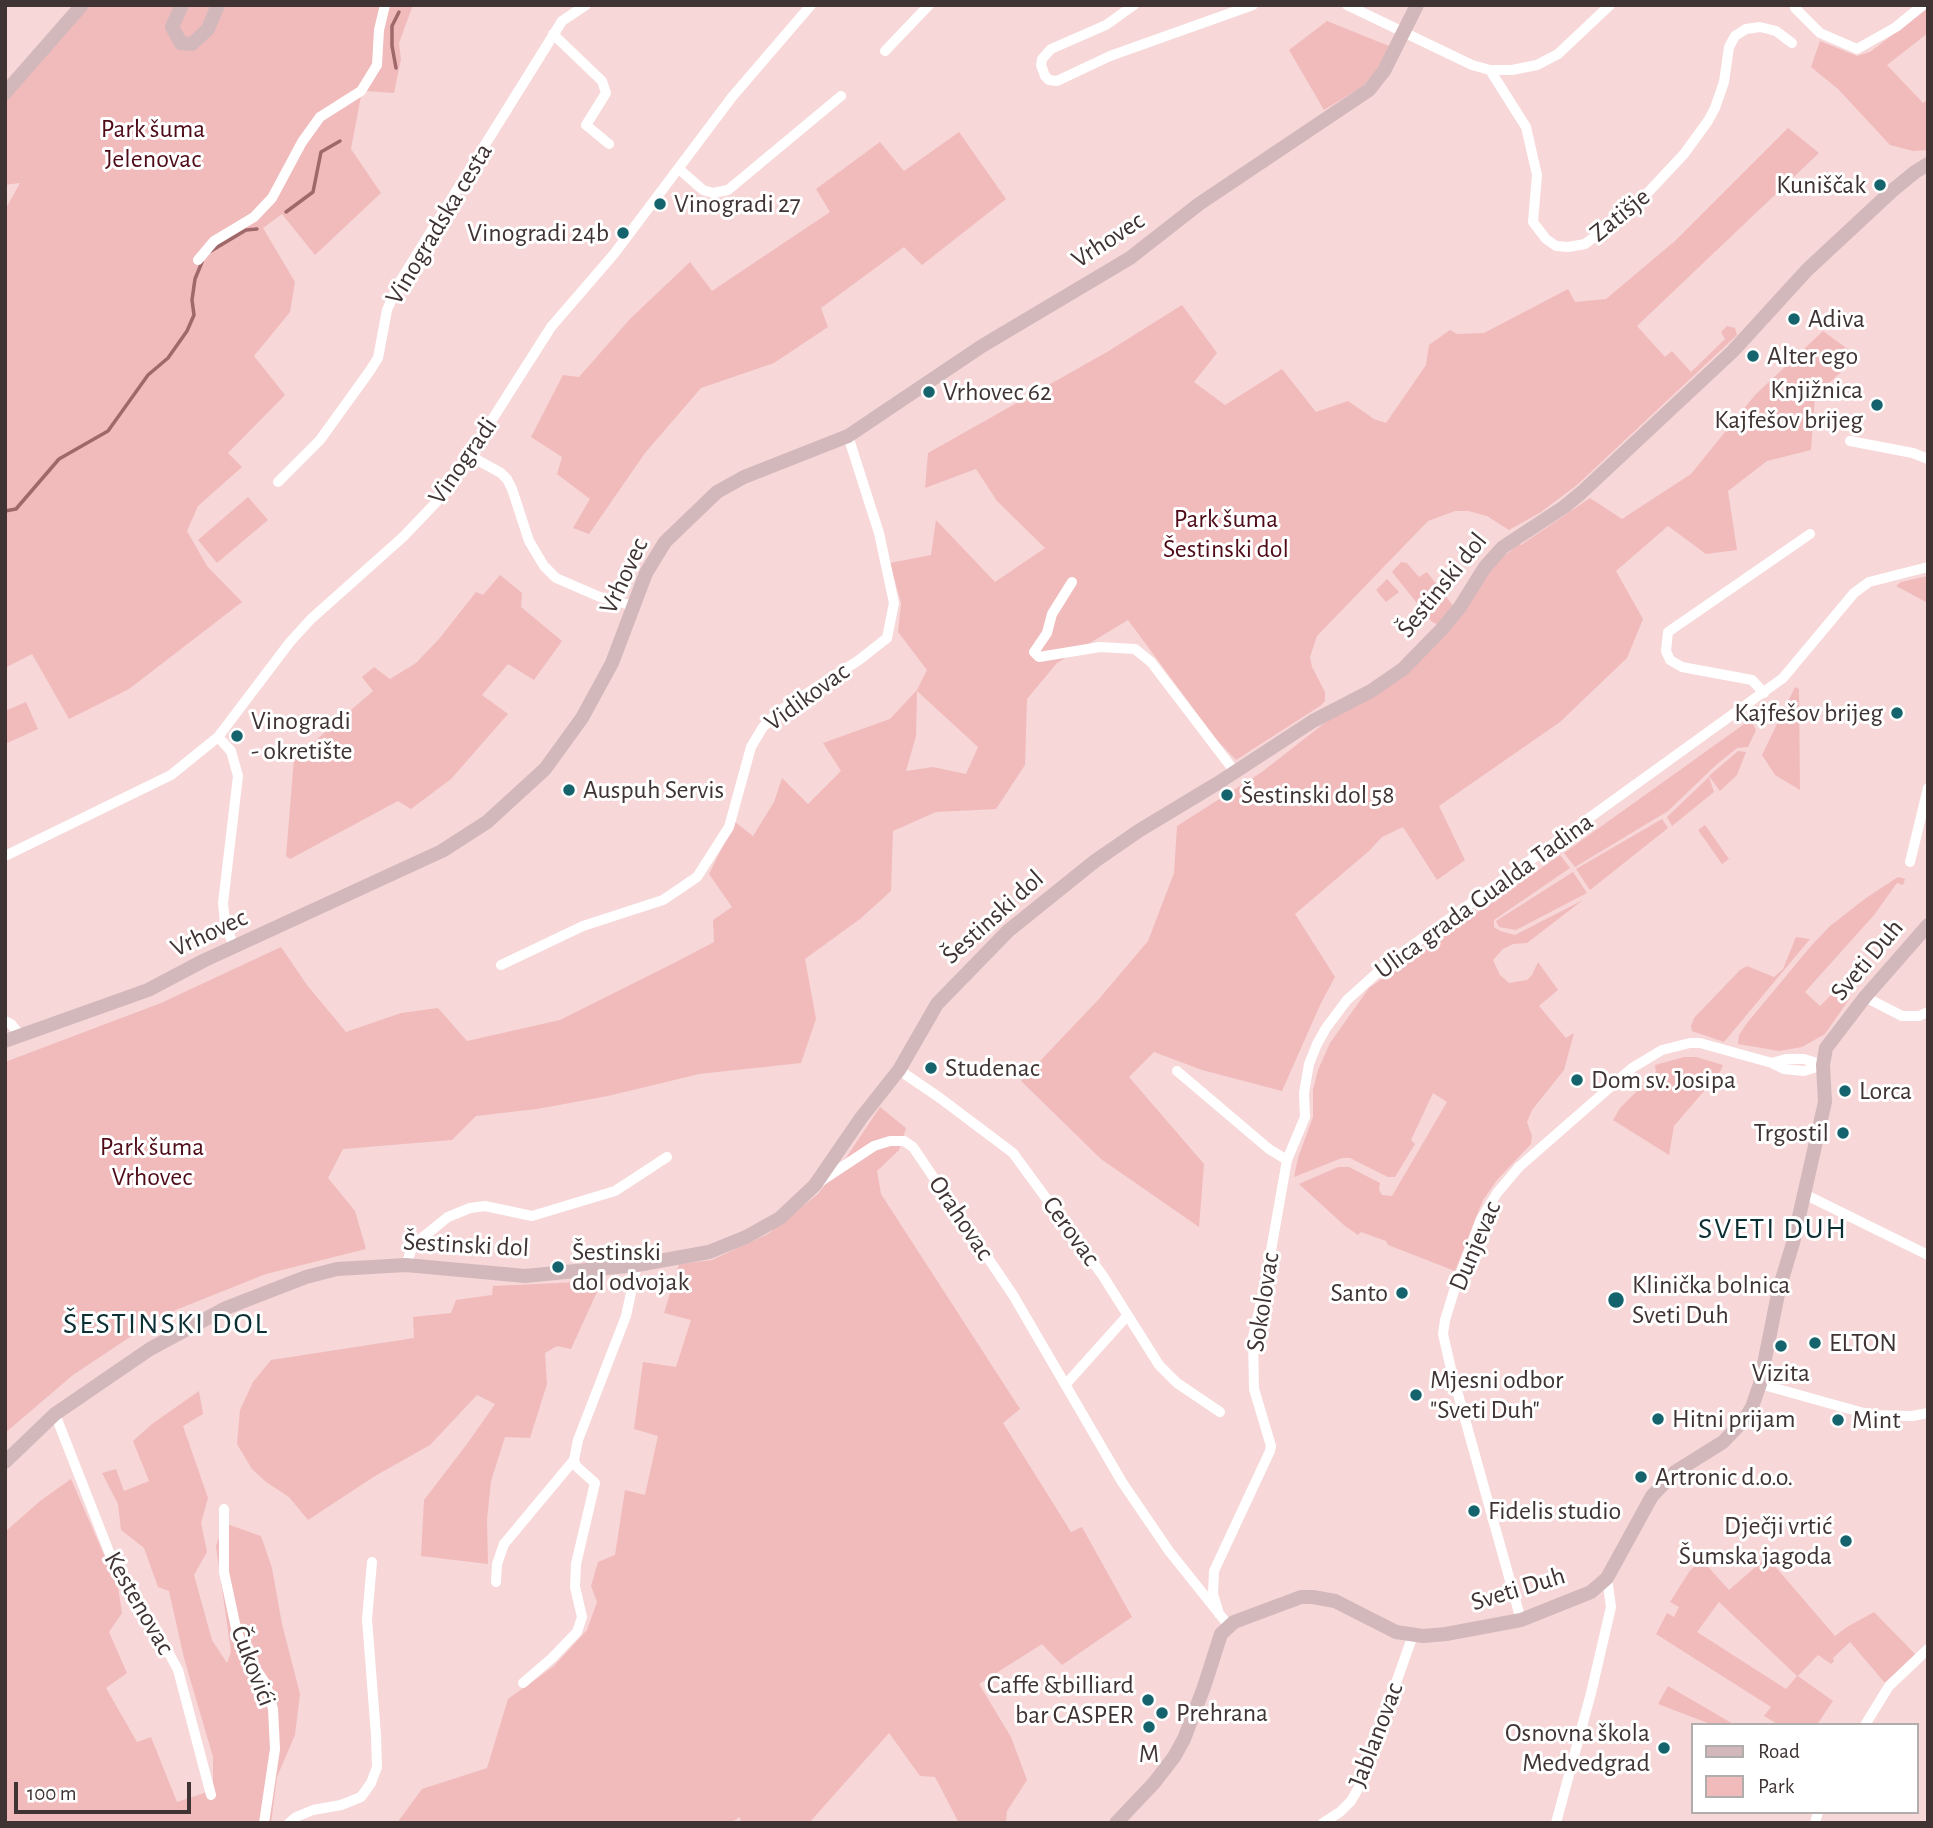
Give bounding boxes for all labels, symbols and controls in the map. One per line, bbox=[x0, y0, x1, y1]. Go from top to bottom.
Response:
park label: Park šuma Jelenovac bbox=[101, 113, 205, 174]
street label: Vinogradska cesta bbox=[379, 138, 499, 310]
place label: Kuniščak bbox=[1776, 169, 1866, 201]
marker: Kuniščak bbox=[1872, 177, 1888, 193]
street label: Zatišje bbox=[1583, 181, 1657, 249]
place label: Vinogradi 27 bbox=[674, 188, 801, 220]
marker: Vinogradi 27 bbox=[652, 196, 668, 212]
street label: Vrhovec bbox=[1066, 205, 1150, 275]
place label: Vinogradi 24b bbox=[467, 217, 609, 249]
marker: Vinogradi 24b bbox=[615, 225, 631, 241]
place label: Adiva bbox=[1808, 303, 1865, 335]
marker: Adiva bbox=[1786, 311, 1802, 327]
place label: Alter ego bbox=[1767, 340, 1858, 372]
marker: Alter ego bbox=[1745, 348, 1761, 364]
place label: Knjižnica Kajfešov brijeg bbox=[1714, 374, 1863, 436]
place label: Vrhovec 62 bbox=[943, 376, 1052, 408]
marker: Vrhovec 62 bbox=[921, 384, 937, 400]
marker: Knjižnica Kajfešov brijeg bbox=[1869, 397, 1885, 413]
street label: Vinogradi bbox=[422, 411, 504, 511]
park label: Park šuma Šestinski dol bbox=[1163, 503, 1289, 564]
street label: Šestinski dol bbox=[1390, 526, 1494, 644]
street label: Vrhovec bbox=[593, 533, 655, 619]
street label: Vidikovac bbox=[759, 656, 855, 738]
place label: Kajfešov brijeg bbox=[1734, 697, 1883, 729]
place label: Vinogradi - okretište bbox=[251, 705, 352, 766]
marker: Kajfešov brijeg bbox=[1889, 705, 1905, 721]
marker: Vinogradi - okretište bbox=[229, 728, 245, 744]
place label: Auspuh Servis bbox=[583, 774, 724, 806]
place label: Šestinski dol 58 bbox=[1241, 779, 1395, 811]
marker: Auspuh Servis bbox=[561, 782, 577, 798]
marker: Šestinski dol 58 bbox=[1219, 787, 1235, 803]
street label: Ulica grada Gualda Tadina bbox=[1369, 806, 1599, 986]
street label: Šestinski dol bbox=[936, 863, 1050, 971]
street label: Vrhovec bbox=[166, 902, 252, 964]
street label: Sveti Duh bbox=[1824, 913, 1910, 1007]
place label: Studenac bbox=[945, 1052, 1040, 1084]
marker: Studenac bbox=[923, 1060, 939, 1076]
place label: Dom sv. Josipa bbox=[1591, 1064, 1736, 1096]
marker: Dom sv. Josipa bbox=[1569, 1072, 1585, 1088]
place label: Lorca bbox=[1859, 1075, 1912, 1107]
marker: Lorca bbox=[1837, 1083, 1853, 1099]
place label: Trgostil bbox=[1753, 1117, 1829, 1149]
marker: Trgostil bbox=[1835, 1125, 1851, 1141]
park label: Park šuma Vrhovec bbox=[100, 1131, 204, 1192]
street label: Orahovac bbox=[921, 1170, 1001, 1266]
street label: Cerovac bbox=[1035, 1190, 1107, 1272]
street label: Dunjevac bbox=[1442, 1196, 1508, 1296]
district label: SVETI DUH bbox=[1699, 1211, 1847, 1247]
street label: Šestinski dol bbox=[402, 1226, 530, 1264]
place label: Šestinski dol odvojak bbox=[572, 1236, 689, 1298]
street label: Sokolovac bbox=[1240, 1250, 1286, 1354]
marker: Šestinski dol odvojak bbox=[550, 1259, 566, 1275]
place label: Klinička bolnica Sveti Duh bbox=[1632, 1269, 1790, 1330]
place label: Santo bbox=[1330, 1277, 1388, 1309]
marker: Santo bbox=[1394, 1285, 1410, 1301]
marker: Klinička bolnica Sveti Duh bbox=[1606, 1290, 1626, 1310]
district label: ŠESTINSKI DOL bbox=[65, 1306, 267, 1342]
place label: ELTON bbox=[1829, 1327, 1897, 1359]
marker: ELTON bbox=[1807, 1335, 1823, 1351]
marker: Vizita bbox=[1773, 1338, 1789, 1354]
place label: Vizita bbox=[1752, 1357, 1810, 1389]
place label: Mjesni odbor "Sveti Duh" bbox=[1430, 1364, 1564, 1426]
marker: Mjesni odbor "Sveti Duh" bbox=[1408, 1387, 1424, 1403]
place label: Hitni prijam bbox=[1672, 1403, 1795, 1435]
place label: Mint bbox=[1852, 1404, 1901, 1436]
marker: Hitni prijam bbox=[1650, 1411, 1666, 1427]
marker: Mint bbox=[1830, 1412, 1846, 1428]
place label: Artronic d.o.o. bbox=[1655, 1461, 1793, 1493]
marker: Artronic d.o.o. bbox=[1633, 1469, 1649, 1485]
place label: Fidelis studio bbox=[1488, 1495, 1621, 1527]
marker: Fidelis studio bbox=[1466, 1503, 1482, 1519]
place label: Dječji vrtić Šumska jagoda bbox=[1679, 1510, 1832, 1572]
marker: Dječji vrtić Šumska jagoda bbox=[1838, 1533, 1854, 1549]
street label: Kestenovac bbox=[97, 1546, 181, 1660]
street label: Sveti Duh bbox=[1467, 1560, 1569, 1618]
street label: Čukovići bbox=[223, 1621, 283, 1711]
place label: Caffe &billiard bar CASPER bbox=[987, 1669, 1134, 1730]
street label: Jablanovac bbox=[1342, 1678, 1410, 1792]
marker: Caffe &billiard bar CASPER bbox=[1140, 1692, 1156, 1708]
place label: Prehrana bbox=[1176, 1697, 1268, 1729]
marker: Prehrana bbox=[1154, 1705, 1170, 1721]
place label: Osnovna škola Medvedgrad bbox=[1505, 1717, 1650, 1778]
marker: M bbox=[1141, 1719, 1157, 1735]
legend bbox=[1692, 1723, 1919, 1814]
place label: M bbox=[1139, 1738, 1159, 1770]
marker: Osnovna škola Medvedgrad bbox=[1656, 1740, 1672, 1756]
text: Road bbox=[1758, 1741, 1800, 1762]
scale bar bbox=[18, 1769, 194, 1813]
text: Park bbox=[1758, 1776, 1794, 1797]
text: 100 m bbox=[27, 1783, 77, 1804]

